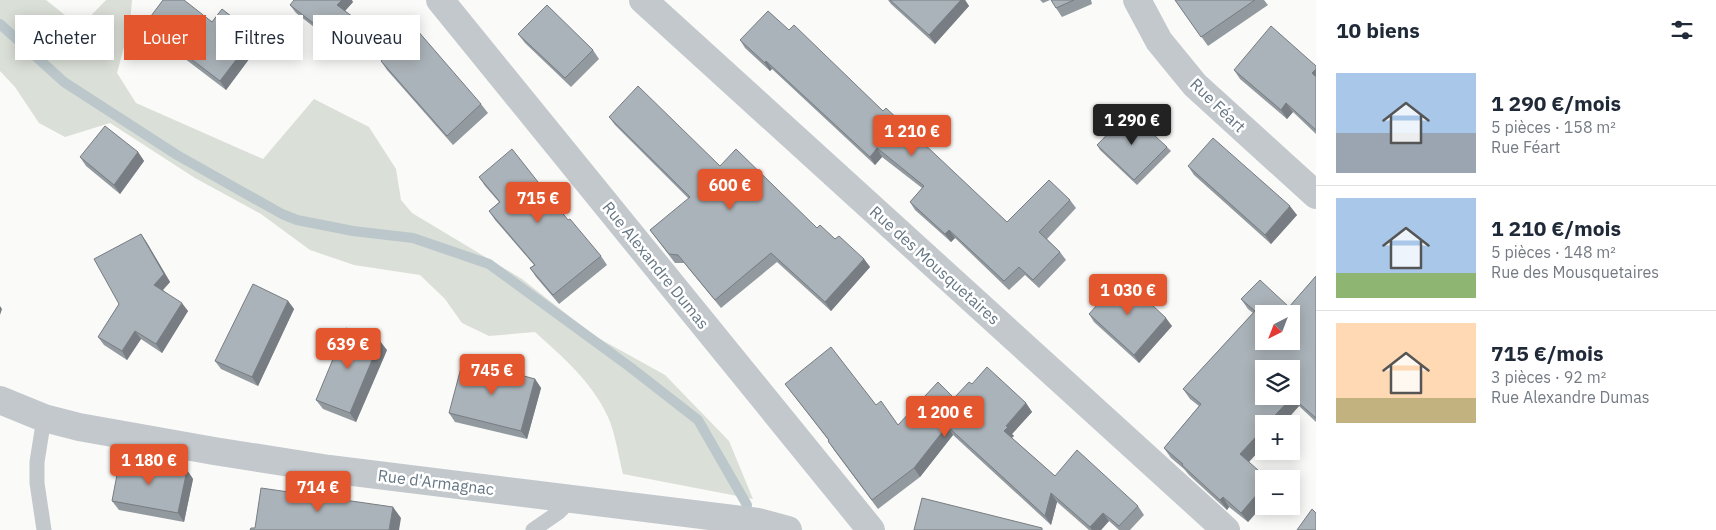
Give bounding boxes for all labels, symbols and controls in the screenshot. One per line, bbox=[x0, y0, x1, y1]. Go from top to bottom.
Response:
chip: Acheter bbox=[15, 15, 114, 60]
chip: Louer bbox=[124, 15, 206, 60]
chip: Filtres bbox=[216, 15, 303, 60]
chip: Nouveau bbox=[313, 15, 420, 60]
text: 10 biens bbox=[1336, 16, 1420, 44]
icon: filters bbox=[1668, 16, 1696, 44]
street label: Rue Féart bbox=[1186, 74, 1250, 136]
text: 1 290 €/mois bbox=[1491, 89, 1621, 117]
icon: home bbox=[1376, 93, 1436, 153]
pin: 1 290 € bbox=[1086, 104, 1178, 146]
text: 1 290 € bbox=[1104, 110, 1160, 130]
pin: 1 210 € bbox=[866, 114, 958, 157]
text: 5 pièces · 158 m² bbox=[1491, 117, 1616, 137]
text: 1 210 € bbox=[884, 121, 940, 141]
text: Rue Féart bbox=[1491, 137, 1560, 157]
pin: 600 € bbox=[695, 168, 765, 211]
text: 600 € bbox=[709, 175, 751, 195]
pin: 715 € bbox=[503, 182, 573, 224]
text: 715 € bbox=[517, 188, 559, 208]
street label: Rue Alexandre Dumas bbox=[598, 197, 714, 333]
street label: Rue des Mousquetaires bbox=[866, 201, 1004, 329]
text: 1 210 €/mois bbox=[1491, 214, 1621, 242]
icon: home bbox=[1376, 218, 1436, 278]
text: 5 pièces · 148 m² bbox=[1491, 242, 1616, 262]
text: Rue des Mousquetaires bbox=[1491, 262, 1659, 282]
pin: 1 030 € bbox=[1082, 274, 1174, 316]
text: 1 030 € bbox=[1100, 280, 1156, 300]
north arrow bbox=[1255, 305, 1300, 350]
map controls bbox=[1255, 305, 1300, 515]
pin: 639 € bbox=[313, 328, 383, 370]
text: 639 € bbox=[327, 334, 369, 354]
text: 715 €/mois bbox=[1491, 339, 1604, 367]
icon: home bbox=[1376, 343, 1436, 403]
pin: 745 € bbox=[457, 354, 527, 396]
text: 745 € bbox=[471, 360, 513, 380]
button: layers bbox=[1255, 360, 1300, 405]
text: 3 pièces · 92 m² bbox=[1491, 367, 1606, 387]
text: Rue Alexandre Dumas bbox=[1491, 387, 1650, 407]
pin: 1 200 € bbox=[899, 396, 991, 438]
text: 1 200 € bbox=[917, 402, 973, 422]
button: + bbox=[1255, 415, 1300, 460]
pin: 1 180 € bbox=[103, 444, 195, 486]
text: 1 180 € bbox=[121, 450, 177, 470]
street label: Rue d'Armagnac bbox=[377, 465, 495, 499]
pin: 714 € bbox=[283, 470, 353, 513]
button: − bbox=[1255, 470, 1300, 515]
text: 714 € bbox=[297, 477, 339, 497]

